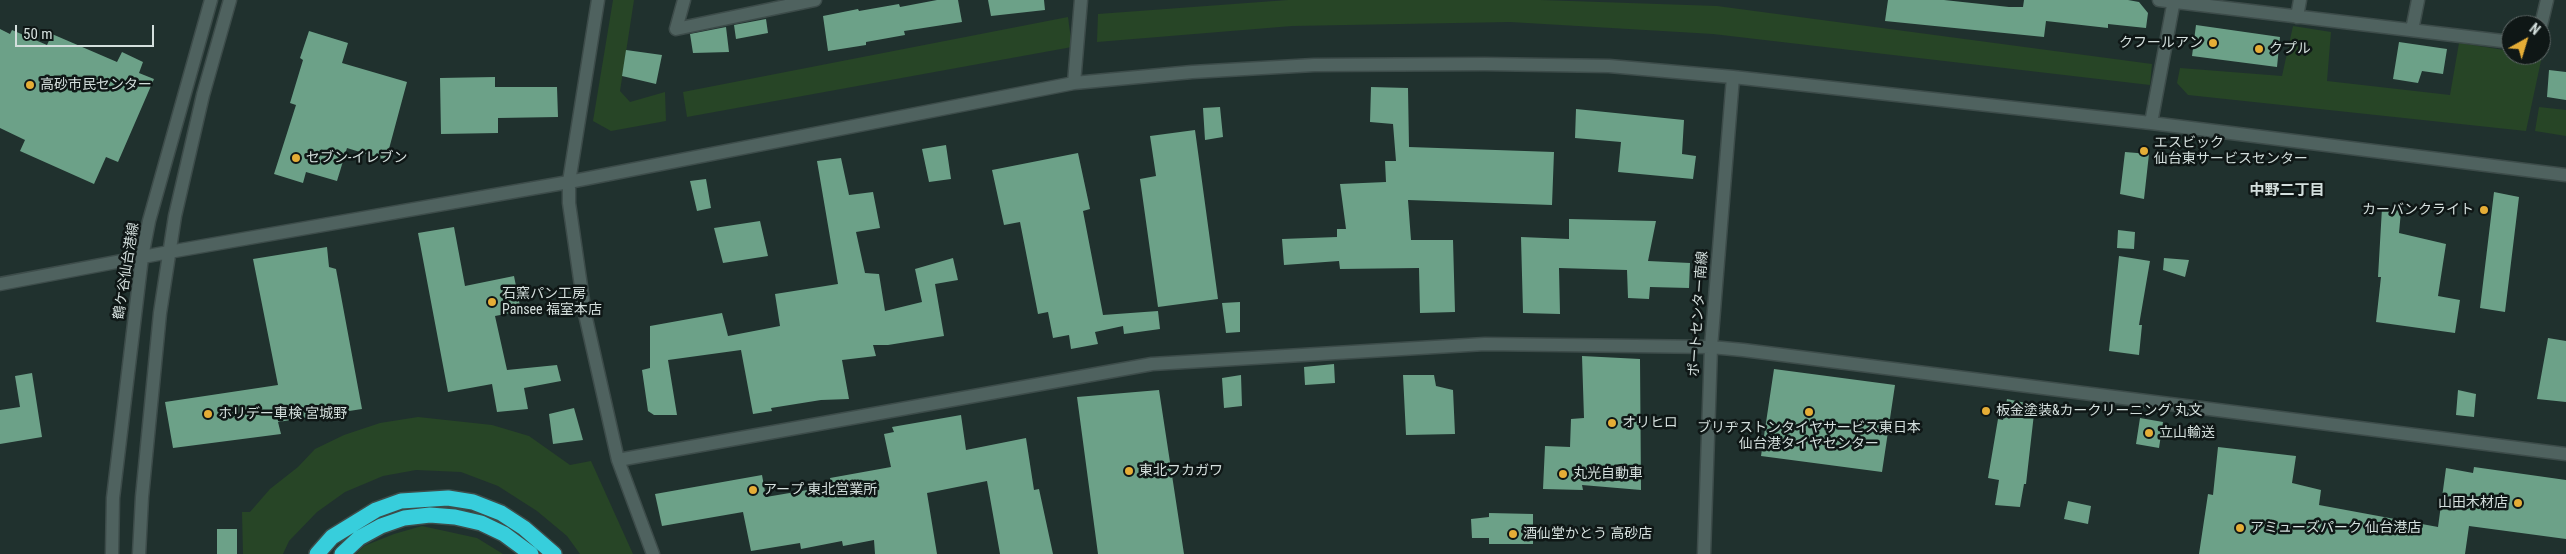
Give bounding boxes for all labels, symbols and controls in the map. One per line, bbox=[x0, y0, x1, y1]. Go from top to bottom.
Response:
scale bar bbox=[18, 15, 156, 47]
north arrow bbox=[2501, 15, 2551, 65]
text: N bbox=[2526, 20, 2543, 38]
text: 50 m bbox=[23, 25, 53, 43]
place label: クフールアン bbox=[2119, 35, 2203, 51]
marker: クフールアン bbox=[2207, 37, 2219, 49]
place label: クプル bbox=[2269, 41, 2311, 57]
marker: クプル bbox=[2253, 43, 2265, 55]
place label: 高砂市民センター bbox=[40, 77, 152, 93]
marker: 高砂市民センター bbox=[24, 79, 36, 91]
place label: エスビック 仙台東サービスセンター bbox=[2154, 135, 2308, 168]
marker: エスビック 仙台東サービスセンター bbox=[2138, 145, 2150, 157]
place label: セブン-イレブン bbox=[306, 150, 407, 166]
marker: セブン-イレブン bbox=[290, 152, 302, 164]
district label: 中野二丁目 bbox=[2250, 182, 2324, 200]
place label: カーバンクライト bbox=[2362, 202, 2474, 218]
marker: カーバンクライト bbox=[2478, 204, 2490, 216]
street label: 鶴ケ谷仙台港線 bbox=[111, 221, 143, 321]
street label: ポートセンター南線 bbox=[1686, 251, 1712, 377]
place label: 石窯パン工房 Pansee 福室本店 bbox=[502, 286, 602, 318]
marker: 石窯パン工房 Pansee 福室本店 bbox=[486, 296, 498, 308]
place label: 板金塗装&カークリーニング 丸文 bbox=[1996, 403, 2203, 419]
marker: 板金塗装&カークリーニング 丸文 bbox=[1980, 405, 1992, 417]
place label: ホリデー車検 宮城野 bbox=[218, 406, 347, 422]
marker: ブリヂストンタイヤサービス東日本 仙台港タイヤセンター bbox=[1803, 406, 1815, 418]
marker: ホリデー車検 宮城野 bbox=[202, 408, 214, 420]
place label: オリヒロ bbox=[1622, 415, 1678, 431]
marker: オリヒロ bbox=[1606, 417, 1618, 429]
place label: ブリヂストンタイヤサービス東日本 仙台港タイヤセンター bbox=[1697, 420, 1921, 452]
place label: 立山輸送 bbox=[2159, 425, 2215, 441]
marker: 立山輸送 bbox=[2143, 427, 2155, 439]
place label: 東北フカガワ bbox=[1139, 463, 1223, 479]
marker: 東北フカガワ bbox=[1123, 465, 1135, 477]
place label: 丸光自動車 bbox=[1573, 466, 1643, 482]
marker: 丸光自動車 bbox=[1557, 468, 1569, 480]
place label: アープ 東北営業所 bbox=[763, 482, 877, 498]
marker: アープ 東北営業所 bbox=[747, 484, 759, 496]
place label: 山田木材店 bbox=[2438, 495, 2508, 511]
marker: 山田木材店 bbox=[2512, 497, 2524, 509]
place label: アミューズパーク 仙台港店 bbox=[2250, 520, 2421, 536]
marker: アミューズパーク 仙台港店 bbox=[2234, 522, 2246, 534]
place label: 酒仙堂かとう 高砂店 bbox=[1523, 526, 1652, 542]
marker: 酒仙堂かとう 高砂店 bbox=[1507, 528, 1519, 540]

